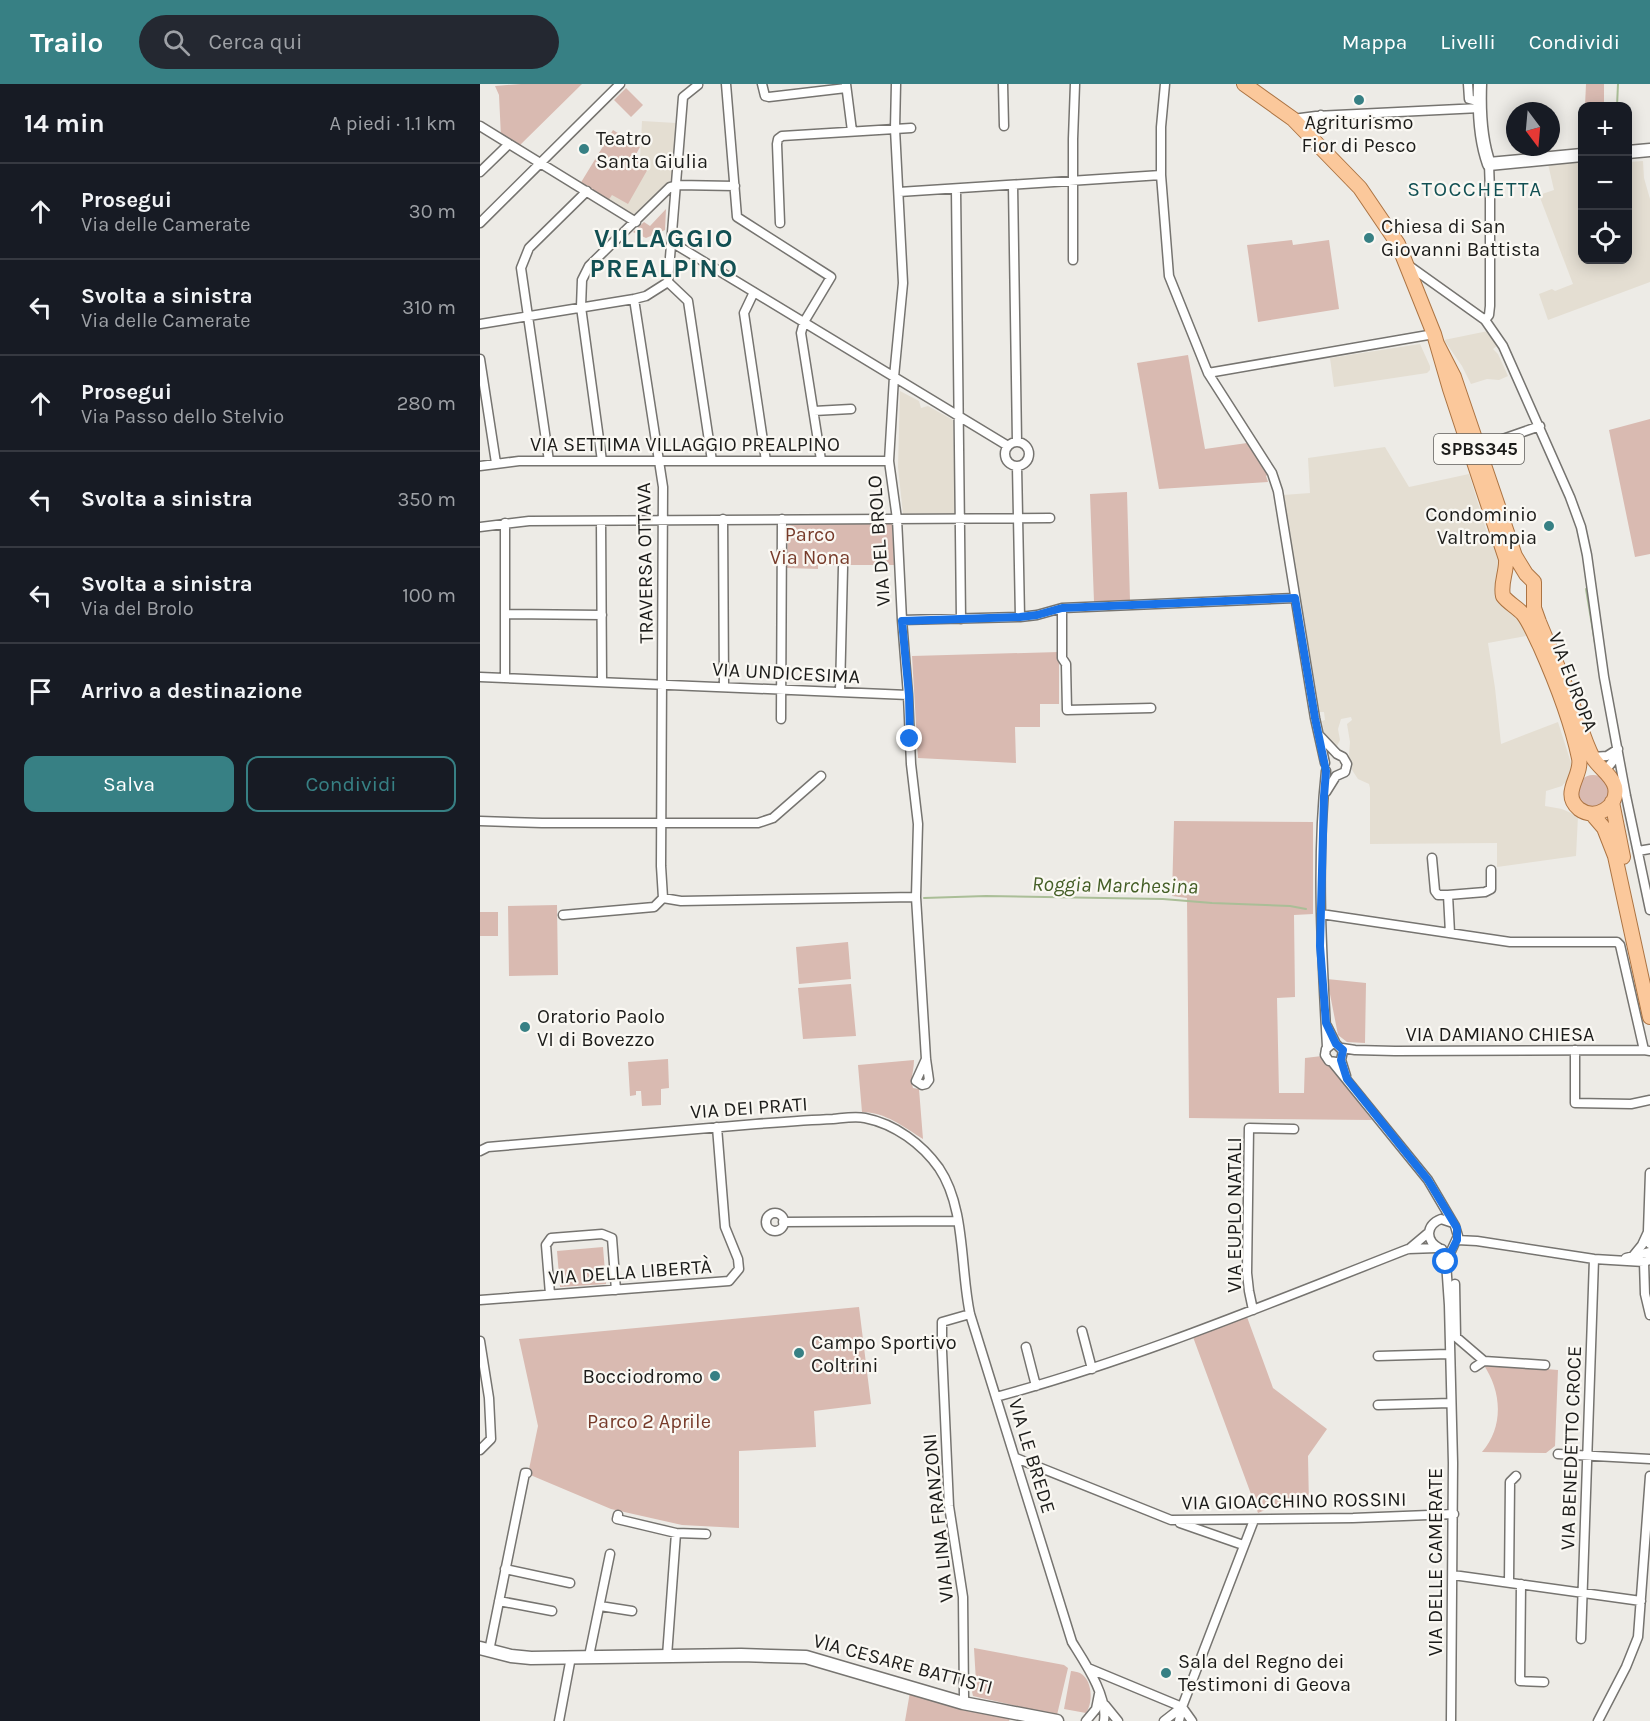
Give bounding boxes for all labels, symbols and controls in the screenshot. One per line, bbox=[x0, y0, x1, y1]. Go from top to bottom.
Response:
search box bbox=[139, 15, 559, 69]
text: Trailo bbox=[30, 26, 103, 59]
icon: search bbox=[160, 26, 193, 59]
text: Cerca qui bbox=[208, 29, 303, 55]
text: Mappa bbox=[1342, 30, 1407, 54]
text: Livelli bbox=[1440, 30, 1496, 54]
text: Condividi bbox=[1529, 30, 1620, 54]
marker: Agriturismo Fior di Pesco bbox=[1352, 93, 1366, 107]
north arrow bbox=[1506, 102, 1560, 156]
map controls bbox=[1578, 102, 1632, 264]
button: + bbox=[1578, 102, 1632, 156]
text: 14 min bbox=[24, 108, 105, 139]
place label: Agriturismo Fior di Pesco bbox=[1301, 111, 1417, 157]
text: A piedi · 1.1 km bbox=[329, 112, 456, 135]
place label: Teatro Santa Giulia bbox=[596, 127, 708, 173]
marker: Teatro Santa Giulia bbox=[577, 142, 591, 156]
button: − bbox=[1578, 156, 1632, 210]
district label: STOCCHETTA bbox=[1407, 177, 1543, 201]
text: Prosegui bbox=[81, 187, 172, 213]
icon: ahead bbox=[24, 195, 57, 228]
text: 30 m bbox=[409, 200, 456, 223]
button: locate bbox=[1578, 210, 1632, 264]
text: Via delle Camerate bbox=[81, 213, 251, 236]
place label: Chiesa di San Giovanni Battista bbox=[1381, 215, 1540, 261]
district label: VILLAGGIO PREALPINO bbox=[589, 223, 739, 284]
marker: Chiesa di San Giovanni Battista bbox=[1362, 231, 1376, 245]
text: Svolta a sinistra bbox=[81, 283, 253, 309]
icon: left bbox=[24, 291, 57, 324]
text: 310 m bbox=[402, 296, 456, 319]
text: Via delle Camerate bbox=[81, 309, 251, 332]
text: Prosegui bbox=[81, 379, 172, 405]
icon: ahead bbox=[24, 387, 57, 420]
text: 280 m bbox=[397, 392, 456, 415]
text: Via Passo dello Stelvio bbox=[81, 405, 284, 428]
street label: VIA SETTIMA VILLAGGIO PREALPINO bbox=[530, 433, 840, 456]
road number: SPBS345 bbox=[1434, 434, 1524, 464]
street label: VIA DEL BROLO bbox=[863, 475, 895, 607]
street label: TRAVERSA OTTAVA bbox=[632, 482, 658, 644]
icon: left bbox=[24, 483, 57, 516]
text: Svolta a sinistra bbox=[81, 486, 253, 512]
text: 350 m bbox=[398, 488, 456, 511]
place label: Condominio Valtrompia bbox=[1425, 503, 1537, 549]
marker: Condominio Valtrompia bbox=[1542, 519, 1556, 533]
park label: Parco Via Nona bbox=[770, 523, 850, 569]
text: Svolta a sinistra bbox=[81, 571, 253, 597]
icon: left bbox=[24, 579, 57, 612]
text: 100 m bbox=[402, 584, 456, 607]
text: Via del Brolo bbox=[81, 597, 194, 620]
street label: VIA EUROPA bbox=[1544, 629, 1602, 735]
street label: VIA UNDICESIMA bbox=[711, 658, 861, 688]
icon: arrive bbox=[24, 675, 57, 708]
text: Arrivo a destinazione bbox=[81, 678, 302, 704]
route end bbox=[896, 725, 922, 751]
button: Salva bbox=[24, 756, 234, 812]
button: Condividi bbox=[246, 756, 456, 812]
water label: Roggia Marchesina bbox=[1032, 872, 1198, 898]
place label: Oratorio Paolo VI di Bovezzo bbox=[537, 1005, 665, 1051]
marker: Oratorio Paolo VI di Bovezzo bbox=[518, 1020, 532, 1034]
street label: VIA DAMIANO CHIESA bbox=[1405, 1023, 1595, 1046]
street label: VIA DEI PRATI bbox=[690, 1092, 808, 1124]
street label: VIA EUPLO NATALI bbox=[1223, 1137, 1246, 1293]
route start bbox=[1432, 1248, 1458, 1274]
street label: VIA DELLA LIBERTÀ bbox=[547, 1254, 713, 1289]
place label: Campo Sportivo Coltrini bbox=[811, 1331, 957, 1377]
street label: VIA BENEDETTO CROCE bbox=[1556, 1345, 1586, 1551]
marker: Campo Sportivo Coltrini bbox=[792, 1346, 806, 1360]
place label: Bocciodromo bbox=[582, 1365, 703, 1388]
marker: Bocciodromo bbox=[708, 1369, 722, 1383]
street label: VIA LE BREDE bbox=[1004, 1396, 1060, 1516]
park label: Parco 2 Aprile bbox=[587, 1410, 711, 1433]
street label: VIA LINA FRANZONI bbox=[918, 1432, 958, 1604]
street label: VIA DELLE CAMERATE bbox=[1424, 1468, 1447, 1656]
street label: VIA GIOACCHINO ROSSINI bbox=[1181, 1488, 1407, 1514]
street label: VIA CESARE BATTISTI bbox=[811, 1629, 995, 1699]
place label: Sala del Regno dei Testimoni di Geova bbox=[1178, 1650, 1351, 1696]
marker: Sala del Regno dei Testimoni di Geova bbox=[1159, 1666, 1173, 1680]

